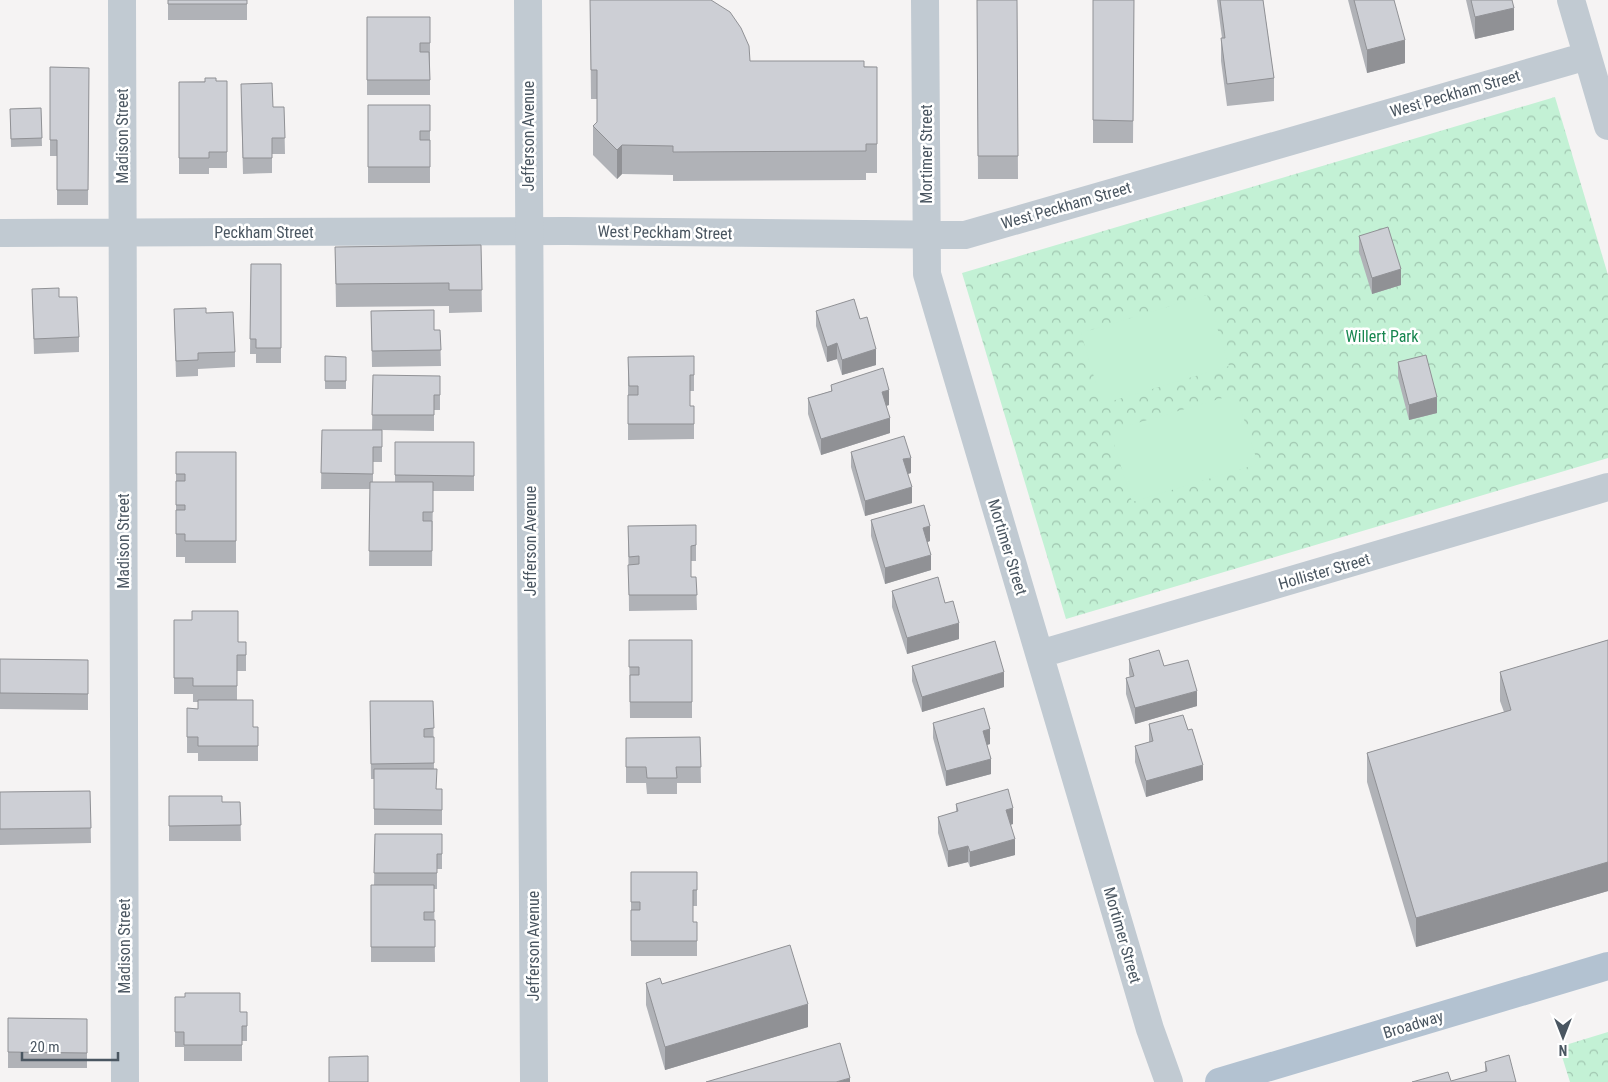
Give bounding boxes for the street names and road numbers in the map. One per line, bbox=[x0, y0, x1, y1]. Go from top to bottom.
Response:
street label: West Peckham Street bbox=[1388, 66, 1523, 121]
street label: Jefferson Avenue bbox=[519, 81, 538, 191]
street label: Madison Street bbox=[113, 88, 132, 184]
street label: Mortimer Street bbox=[917, 104, 936, 204]
street label: West Peckham Street bbox=[999, 178, 1134, 233]
street label: West Peckham Street bbox=[598, 222, 733, 243]
street label: Peckham Street bbox=[214, 223, 314, 242]
street label: Jefferson Avenue bbox=[521, 486, 540, 596]
street label: Madison Street bbox=[114, 493, 133, 589]
street label: Mortimer Street bbox=[984, 497, 1031, 598]
street label: Hollister Street bbox=[1276, 549, 1372, 594]
street label: Mortimer Street bbox=[1100, 885, 1145, 986]
street label: Jefferson Avenue bbox=[524, 891, 543, 1001]
street label: Madison Street bbox=[115, 898, 134, 994]
street label: Broadway bbox=[1381, 1006, 1446, 1043]

